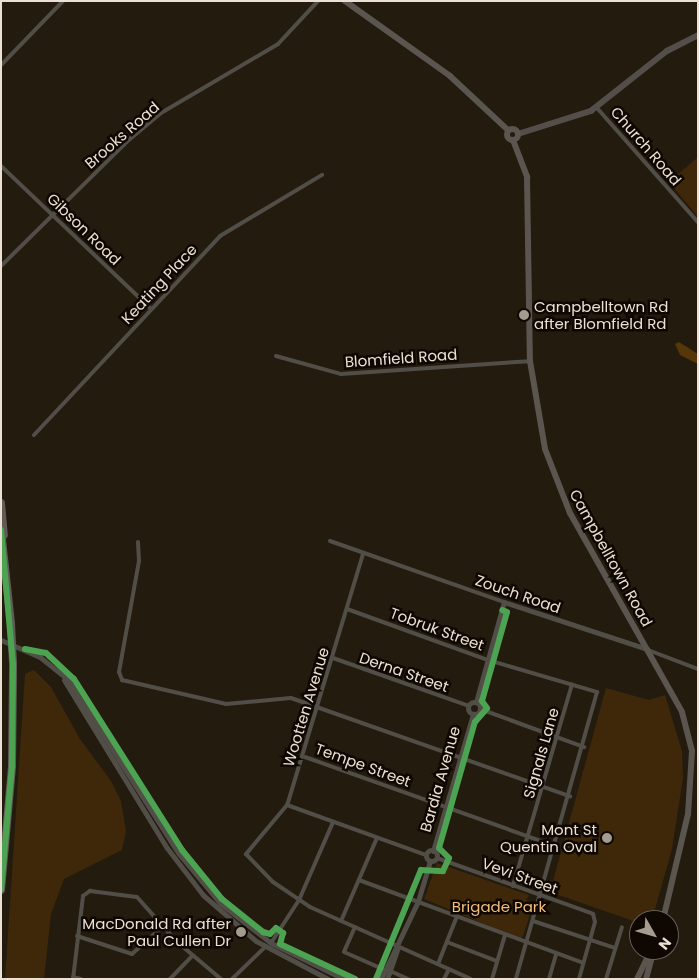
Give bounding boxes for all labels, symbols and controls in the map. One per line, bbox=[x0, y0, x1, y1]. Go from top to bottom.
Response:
street label: Brooks Road bbox=[81, 98, 163, 172]
street label: Church Road bbox=[607, 103, 685, 189]
street label: Gibson Road bbox=[43, 189, 125, 269]
street label: Keating Place bbox=[118, 240, 200, 328]
place label: Campbelltown Rd after Blomfield Rd bbox=[534, 297, 668, 332]
marker: Campbelltown Rd after Blomfield Rd bbox=[518, 309, 530, 321]
street label: Blomfield Road bbox=[344, 345, 458, 371]
street label: Campbelltown Road bbox=[566, 486, 656, 630]
street label: Zouch Road bbox=[473, 571, 563, 617]
street label: Tobruk Street bbox=[388, 604, 486, 654]
street label: Wootten Avenue bbox=[279, 645, 333, 769]
street label: Derna Street bbox=[357, 648, 451, 696]
street label: Signals Lane bbox=[519, 706, 563, 800]
street label: Bardia Avenue bbox=[416, 724, 464, 834]
street label: Tempe Street bbox=[313, 739, 413, 791]
place label: Mont St Quentin Oval bbox=[500, 820, 597, 855]
marker: Mont St Quentin Oval bbox=[601, 832, 613, 844]
street label: Vevi Street bbox=[480, 854, 560, 898]
park label: Brigade Park bbox=[452, 898, 546, 916]
north arrow bbox=[629, 910, 679, 960]
place label: MacDonald Rd after Paul Cullen Dr bbox=[82, 914, 231, 949]
marker: MacDonald Rd after Paul Cullen Dr bbox=[235, 926, 247, 938]
text: N bbox=[654, 933, 676, 954]

